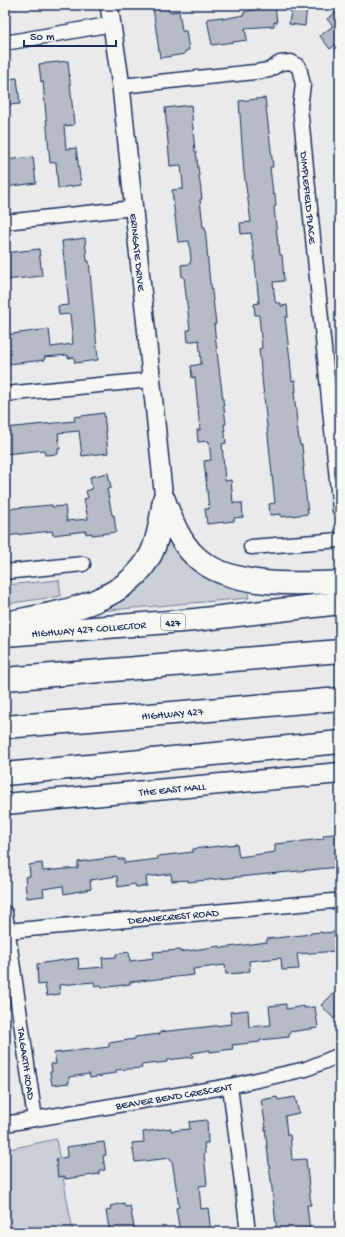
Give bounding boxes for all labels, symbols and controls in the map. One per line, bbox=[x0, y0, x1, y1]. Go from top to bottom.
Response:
scale bar bbox=[24, 22, 116, 48]
text: 50 m bbox=[30, 31, 55, 45]
street label: DIMPLEFIELD PLACE bbox=[296, 150, 318, 246]
street label: ERINGATE DRIVE bbox=[126, 213, 146, 293]
road number: 427 bbox=[161, 614, 185, 630]
street label: HIGHWAY 427 COLLECTOR bbox=[31, 620, 148, 641]
street label: HIGHWAY 427 bbox=[141, 706, 204, 724]
street label: THE EAST MALL bbox=[137, 781, 208, 800]
street label: DEANECREST ROAD bbox=[127, 907, 220, 928]
street label: TALGARTH ROAD bbox=[14, 1026, 36, 1102]
street label: BEAVER BEND CRESCENT bbox=[114, 1082, 234, 1113]

